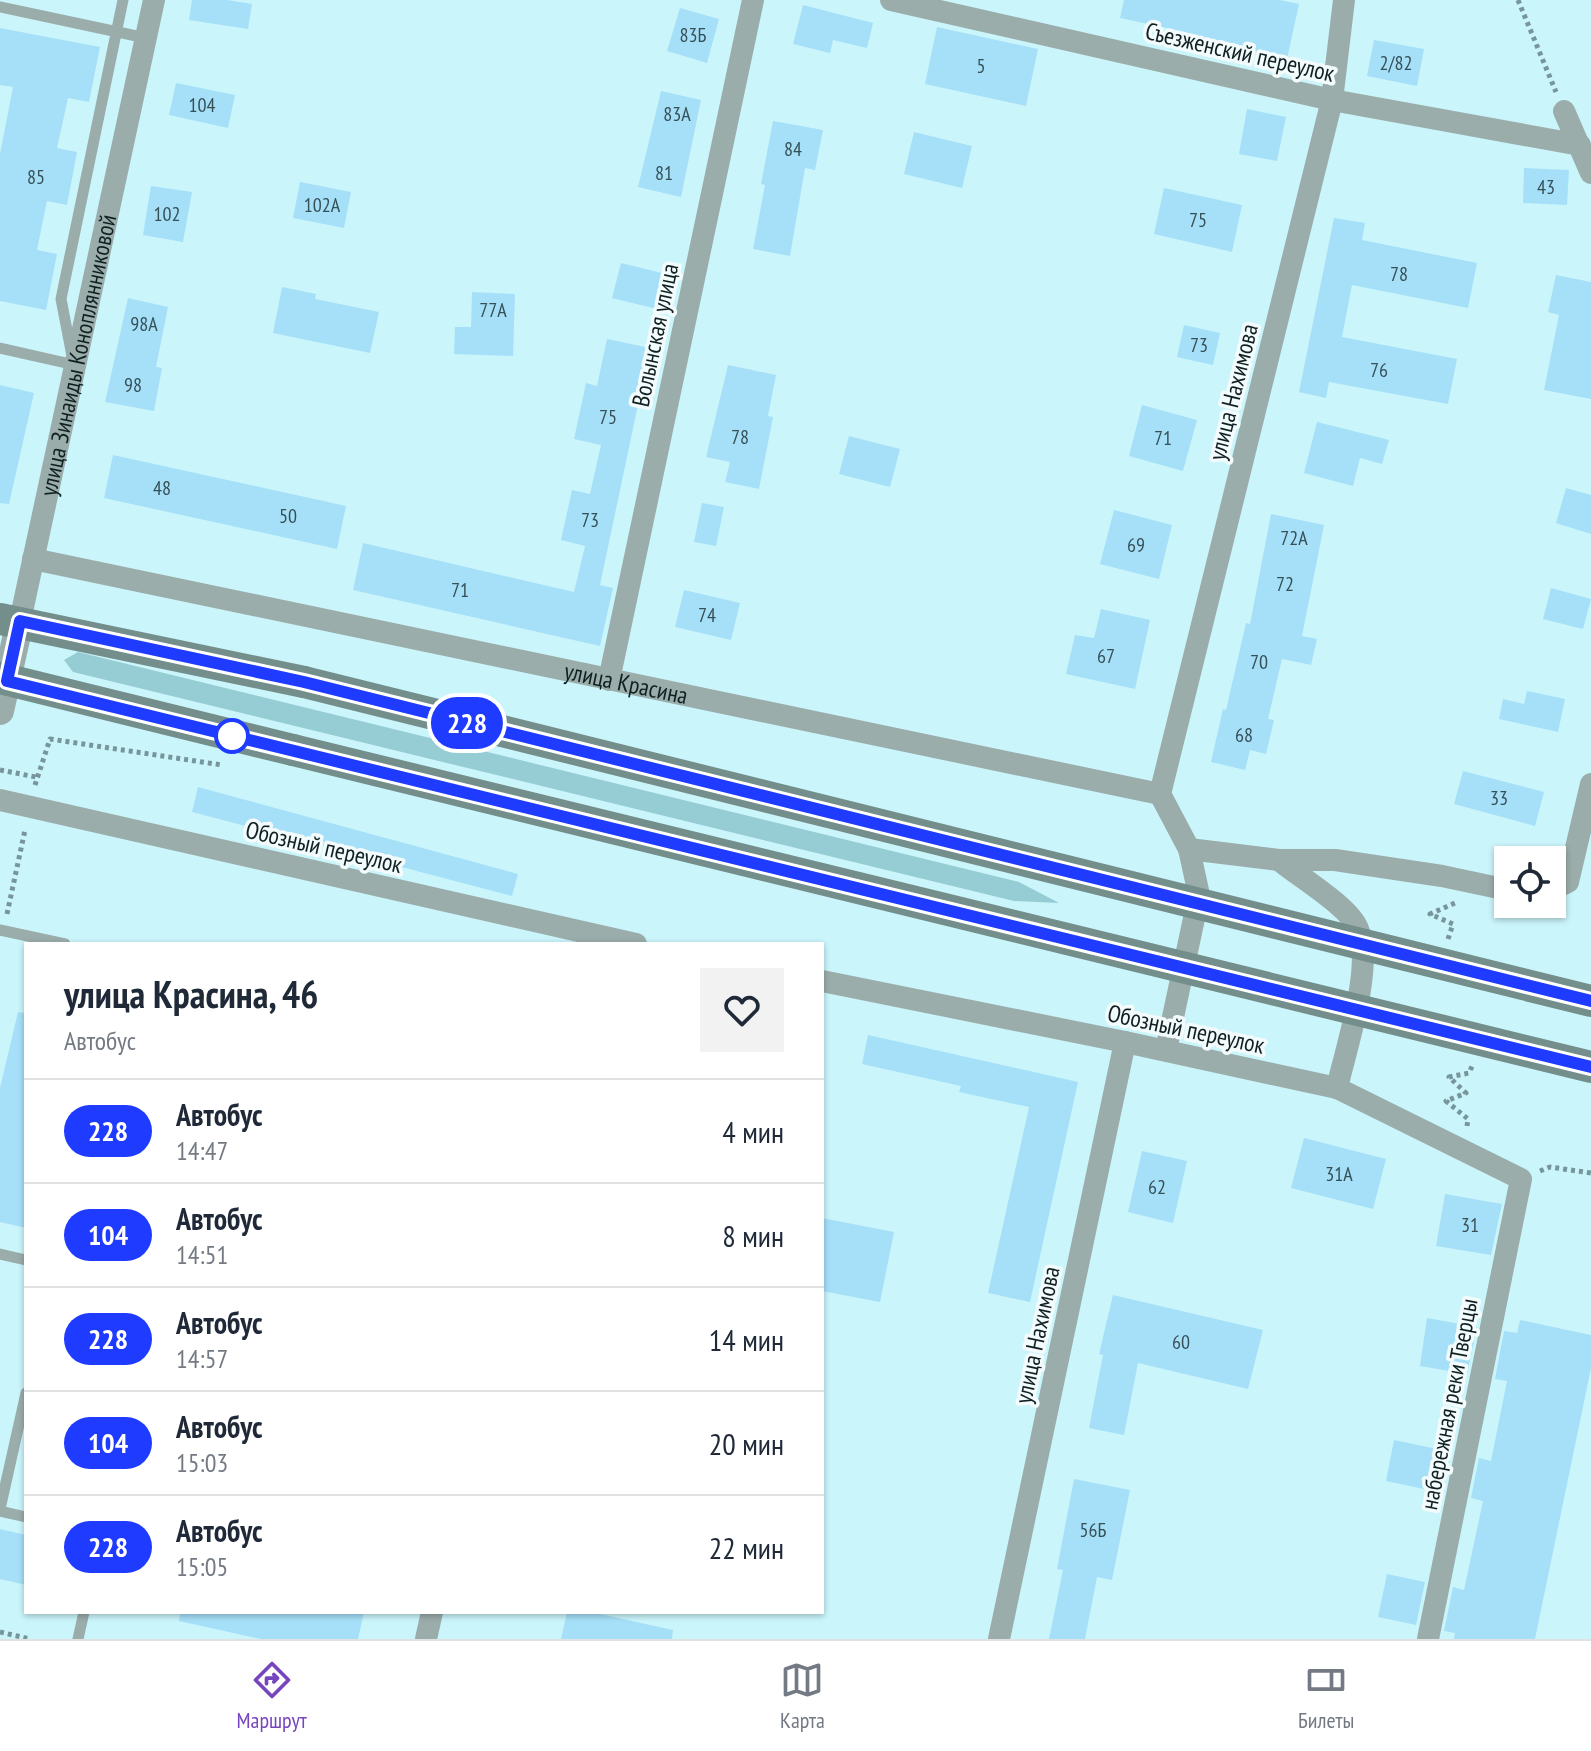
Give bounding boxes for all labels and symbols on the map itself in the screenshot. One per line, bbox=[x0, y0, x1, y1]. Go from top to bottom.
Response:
street label: Съезженский переулок bbox=[1142, 15, 1338, 89]
house number: 83Б bbox=[680, 22, 707, 48]
house number: 2/82 bbox=[1380, 50, 1412, 76]
house number: 5 bbox=[977, 53, 986, 79]
house number: 104 bbox=[189, 92, 216, 118]
house number: 83А bbox=[663, 101, 691, 127]
house number: 84 bbox=[784, 136, 802, 162]
house number: 81 bbox=[655, 160, 673, 186]
house number: 85 bbox=[27, 164, 45, 190]
house number: 43 bbox=[1537, 174, 1555, 200]
house number: 102А bbox=[304, 192, 341, 218]
house number: 102 bbox=[154, 201, 181, 227]
house number: 75 bbox=[1189, 207, 1207, 233]
street label: улица Зинаиды Коноплянниковой bbox=[32, 211, 123, 499]
street label: Волынская улица bbox=[625, 261, 685, 409]
house number: 78 bbox=[1390, 261, 1408, 287]
house number: 77А bbox=[479, 297, 507, 323]
house number: 98А bbox=[130, 311, 158, 337]
street label: улица Нахимова bbox=[1201, 321, 1265, 463]
house number: 73 bbox=[1190, 332, 1208, 358]
house number: 76 bbox=[1370, 357, 1388, 383]
house number: 98 bbox=[124, 372, 142, 398]
house number: 75 bbox=[599, 404, 617, 430]
house number: 78 bbox=[731, 424, 749, 450]
house number: 71 bbox=[1154, 425, 1172, 451]
house number: 48 bbox=[153, 475, 171, 501]
house number: 50 bbox=[279, 503, 297, 529]
house number: 73 bbox=[581, 507, 599, 533]
house number: 72А bbox=[1280, 525, 1308, 551]
house number: 69 bbox=[1127, 532, 1145, 558]
house number: 72 bbox=[1276, 571, 1294, 597]
house number: 71 bbox=[451, 577, 469, 603]
house number: 74 bbox=[698, 602, 716, 628]
house number: 67 bbox=[1097, 643, 1115, 669]
house number: 70 bbox=[1250, 649, 1268, 675]
street label: улица Красина bbox=[562, 655, 691, 711]
line badge: 228 bbox=[421, 697, 513, 749]
unlabelled marker bbox=[215, 719, 249, 753]
house number: 68 bbox=[1235, 722, 1253, 748]
house number: 33 bbox=[1490, 785, 1508, 811]
street label: Обозный переулок bbox=[243, 814, 406, 880]
street label: Обозный переулок bbox=[1105, 997, 1268, 1061]
house number: 31А bbox=[1325, 1161, 1353, 1187]
house number: 62 bbox=[1148, 1174, 1166, 1200]
house number: 31 bbox=[1461, 1212, 1479, 1238]
street label: улица Нахимова bbox=[1007, 1264, 1067, 1406]
street label: набережная реки Тверцы bbox=[1413, 1296, 1485, 1512]
house number: 60 bbox=[1172, 1329, 1190, 1355]
house number: 56Б bbox=[1080, 1517, 1107, 1543]

